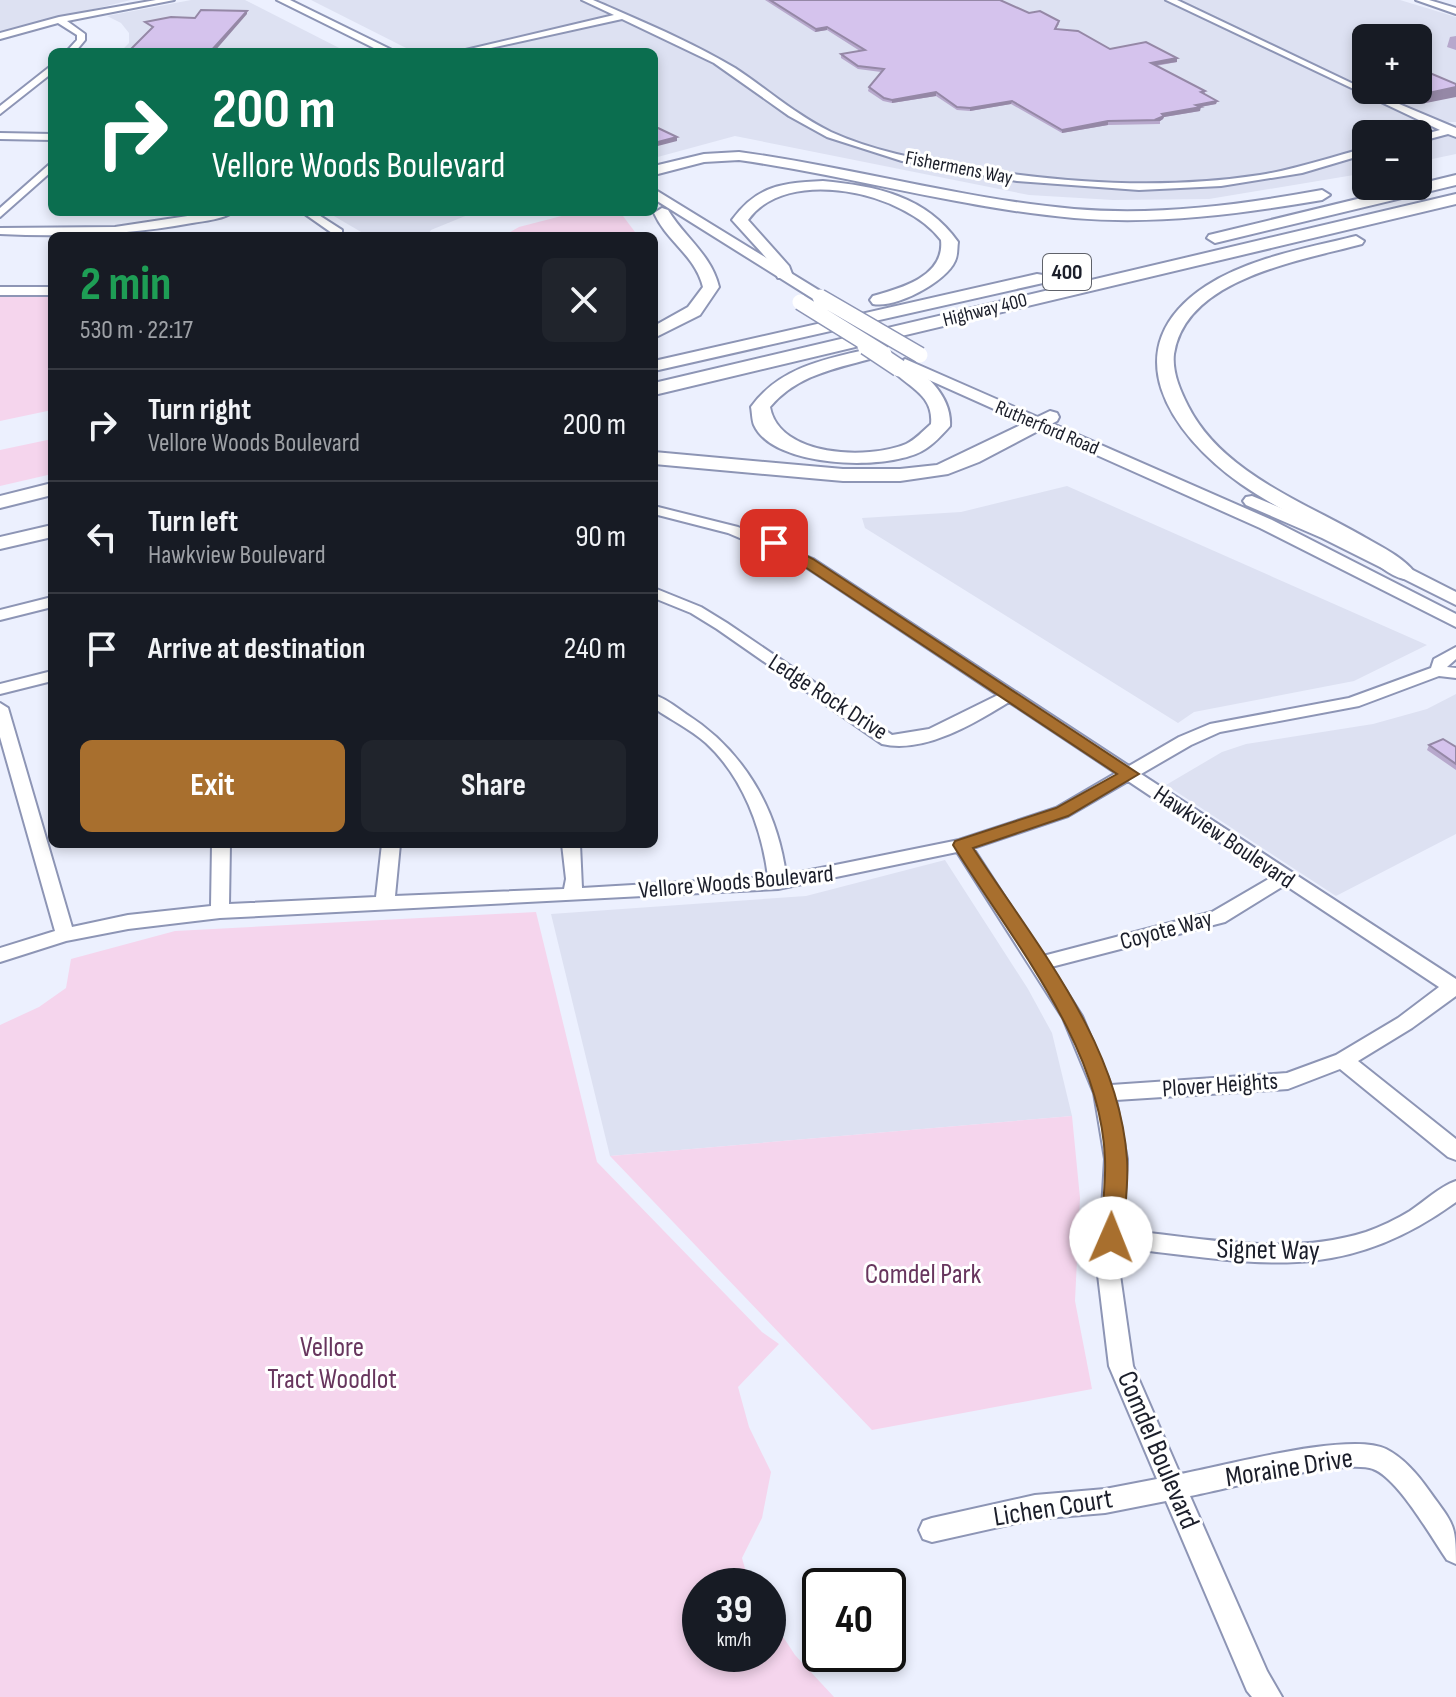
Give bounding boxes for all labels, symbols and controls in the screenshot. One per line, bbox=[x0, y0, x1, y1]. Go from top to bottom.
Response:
map controls bbox=[1352, 24, 1432, 200]
button: + bbox=[1352, 24, 1432, 104]
text: 200 m bbox=[212, 77, 336, 144]
icon: right bbox=[80, 80, 184, 184]
button: − bbox=[1352, 120, 1432, 200]
text: Vellore Woods Boulevard bbox=[212, 145, 505, 188]
street label: Fishermens Way bbox=[903, 146, 1015, 190]
road number: 400 bbox=[1043, 254, 1091, 290]
text: 2 min bbox=[80, 256, 171, 313]
button: close bbox=[542, 258, 626, 342]
street label: Highway 400 bbox=[940, 288, 1030, 332]
text: 530 m · 22:17 bbox=[80, 315, 193, 346]
text: Turn right bbox=[148, 392, 251, 428]
street label: Rutherford Road bbox=[992, 395, 1102, 461]
icon: right bbox=[80, 403, 124, 447]
text: 200 m bbox=[563, 407, 626, 443]
text: Vellore Woods Boulevard bbox=[148, 428, 360, 459]
text: Turn left bbox=[148, 504, 238, 540]
pin bbox=[740, 509, 808, 577]
icon: left bbox=[80, 515, 124, 559]
text: 90 m bbox=[575, 519, 626, 555]
icon: arrive bbox=[752, 521, 796, 565]
text: Hawkview Boulevard bbox=[148, 540, 326, 571]
icon: arrive bbox=[80, 627, 124, 671]
text: Arrive at destination bbox=[148, 631, 365, 667]
text: 240 m bbox=[564, 631, 626, 667]
street label: Ledge Rock Drive bbox=[763, 648, 893, 746]
button: Exit bbox=[80, 740, 345, 832]
button: Share bbox=[361, 740, 626, 832]
street label: Hawkview Boulevard bbox=[1148, 779, 1300, 895]
street label: Vellore Woods Boulevard bbox=[637, 859, 835, 905]
street label: Coyote Way bbox=[1117, 904, 1215, 956]
street label: Plover Heights bbox=[1161, 1066, 1279, 1104]
position arrow bbox=[1069, 1196, 1153, 1280]
street label: Signet Way bbox=[1216, 1233, 1320, 1267]
park label: Comdel Park bbox=[865, 1258, 982, 1291]
park label: Vellore Tract Woodlot bbox=[267, 1331, 397, 1396]
street label: Comdel Boulevard bbox=[1110, 1366, 1206, 1534]
street label: Moraine Drive bbox=[1223, 1442, 1355, 1494]
street label: Lichen Court bbox=[991, 1482, 1115, 1534]
speed limit sign: 40 bbox=[802, 1568, 906, 1672]
text: 39 bbox=[716, 1586, 752, 1634]
text: km/h bbox=[717, 1628, 751, 1652]

